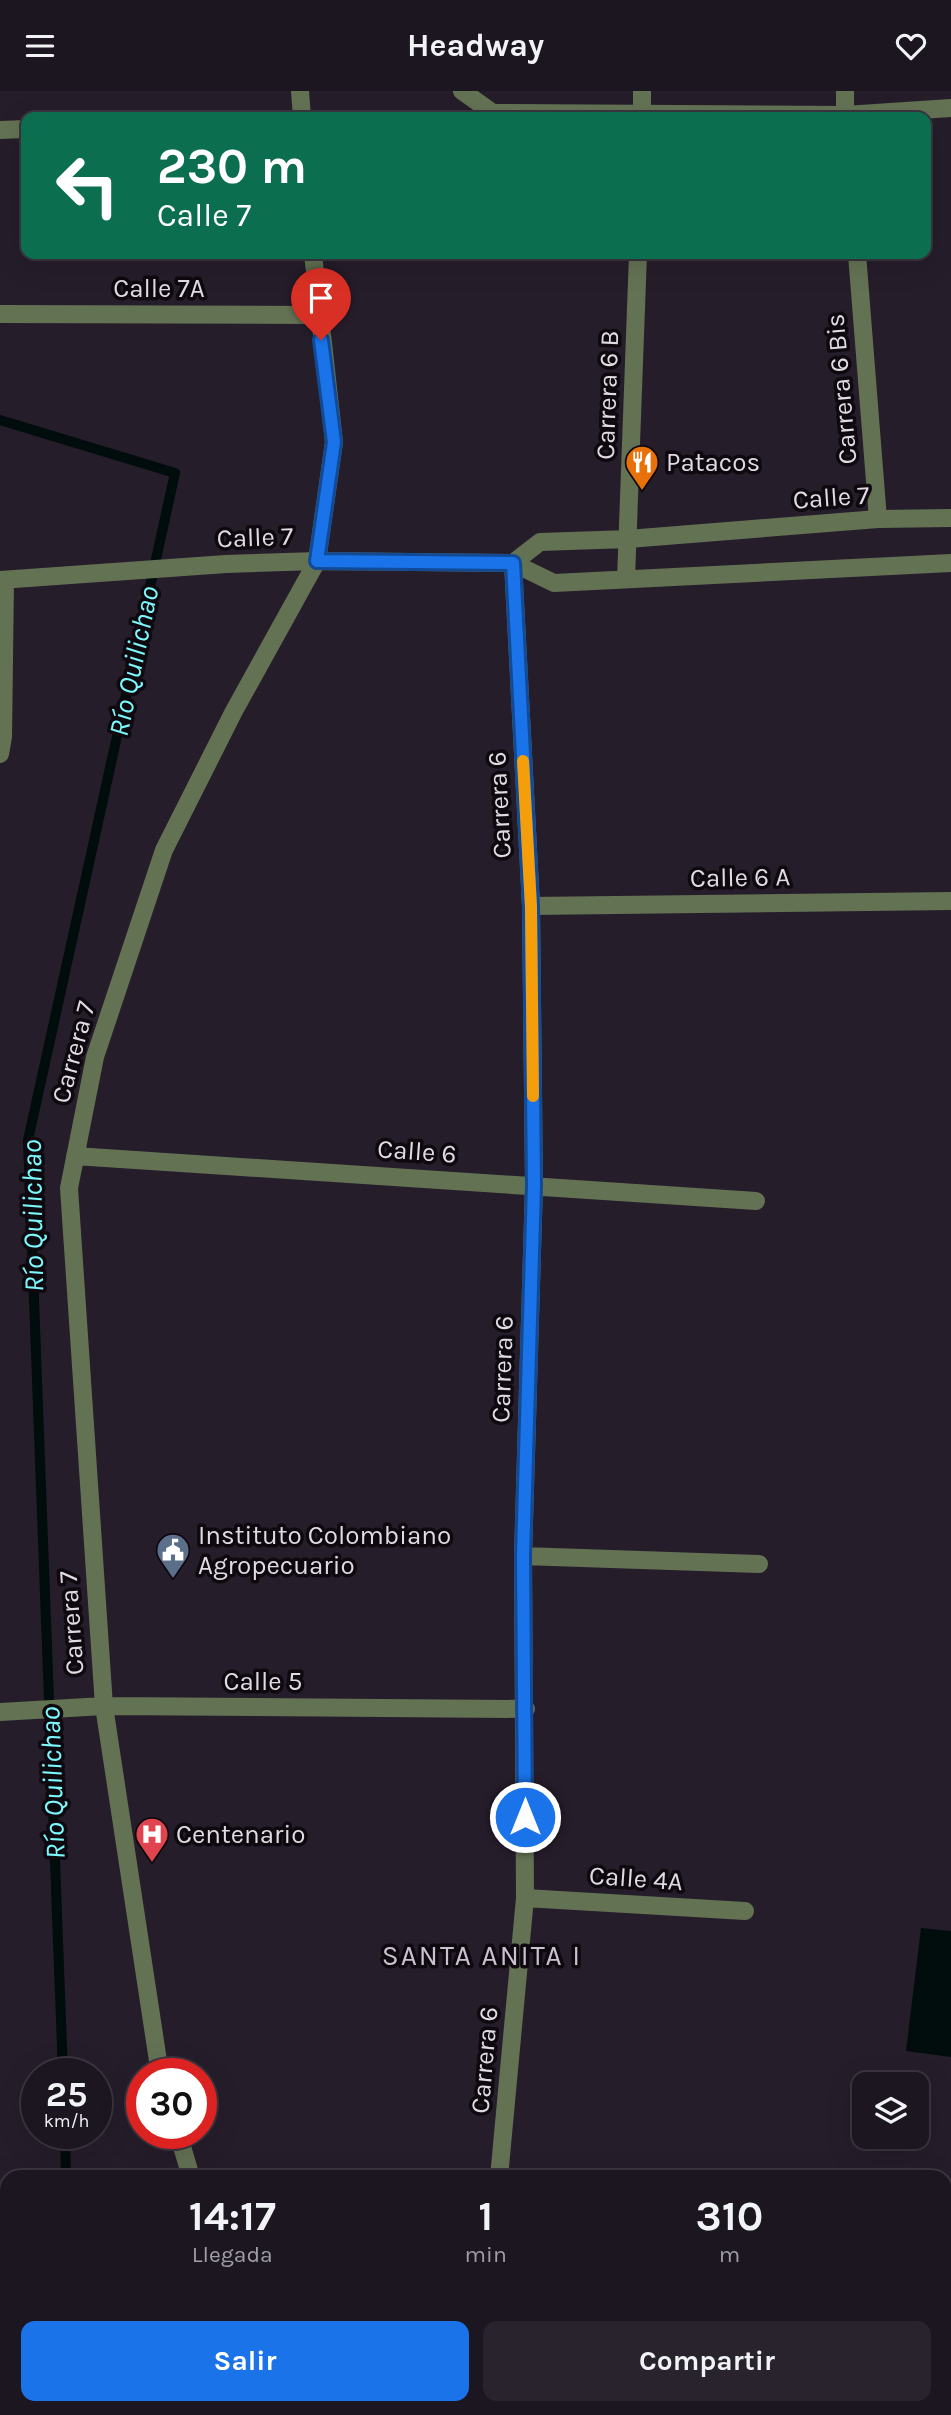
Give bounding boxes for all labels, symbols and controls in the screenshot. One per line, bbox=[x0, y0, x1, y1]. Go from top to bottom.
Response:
icon: menu bbox=[21, 27, 59, 65]
text: Headway bbox=[407, 27, 544, 64]
icon: heart bbox=[892, 27, 930, 65]
text: 230 m bbox=[157, 138, 307, 195]
icon: left bbox=[42, 140, 133, 231]
text: Calle 7 bbox=[157, 197, 251, 234]
pin bbox=[291, 268, 351, 340]
street label: Calle 7A bbox=[113, 273, 205, 304]
icon: arrive bbox=[302, 279, 340, 317]
street label: Carrera 6 Bis bbox=[819, 312, 864, 465]
street label: Carrera 6 B bbox=[590, 330, 625, 460]
restaurant icon: Patacos bbox=[623, 443, 661, 492]
place label: Patacos bbox=[666, 447, 760, 478]
street label: Calle 7 bbox=[792, 479, 870, 516]
street label: Calle 7 bbox=[216, 521, 294, 554]
water label: Río Quilichao bbox=[101, 583, 166, 739]
street label: Carrera 6 bbox=[481, 751, 518, 859]
street label: Calle 6 A bbox=[690, 861, 790, 894]
street label: Carrera 7 bbox=[45, 998, 102, 1107]
street label: Calle 6 bbox=[376, 1133, 458, 1170]
water label: Río Quilichao bbox=[15, 1139, 50, 1293]
street label: Carrera 6 bbox=[485, 1315, 520, 1423]
place label: Instituto Colombiano Agropecuario bbox=[198, 1520, 451, 1581]
public building icon: Instituto Colombiano Agropecuario bbox=[154, 1531, 192, 1580]
street label: Carrera 7 bbox=[52, 1570, 91, 1676]
street label: Calle 5 bbox=[223, 1666, 303, 1697]
water label: Río Quilichao bbox=[33, 1706, 72, 1860]
position arrow bbox=[488, 1780, 562, 1854]
hospital icon: Centenario bbox=[133, 1815, 171, 1864]
place label: Centenario bbox=[176, 1819, 305, 1850]
street label: Calle 4A bbox=[588, 1860, 684, 1897]
district label: SANTA ANITA I bbox=[382, 1939, 582, 1972]
street label: Carrera 6 bbox=[464, 2005, 505, 2115]
speed limit sign: 30 bbox=[126, 2058, 217, 2149]
map controls bbox=[852, 2072, 929, 2149]
button: layers bbox=[852, 2072, 929, 2149]
text: 25 bbox=[46, 2074, 87, 2115]
text: km/h bbox=[44, 2110, 89, 2132]
text: 14:17 bbox=[189, 2191, 276, 2241]
text: 1 bbox=[478, 2191, 493, 2241]
text: 310 bbox=[696, 2191, 763, 2241]
text: Llegada bbox=[192, 2241, 273, 2268]
text: min bbox=[465, 2241, 507, 2268]
text: m bbox=[719, 2241, 740, 2268]
button: Salir bbox=[21, 2321, 469, 2401]
button: Compartir bbox=[483, 2321, 931, 2401]

